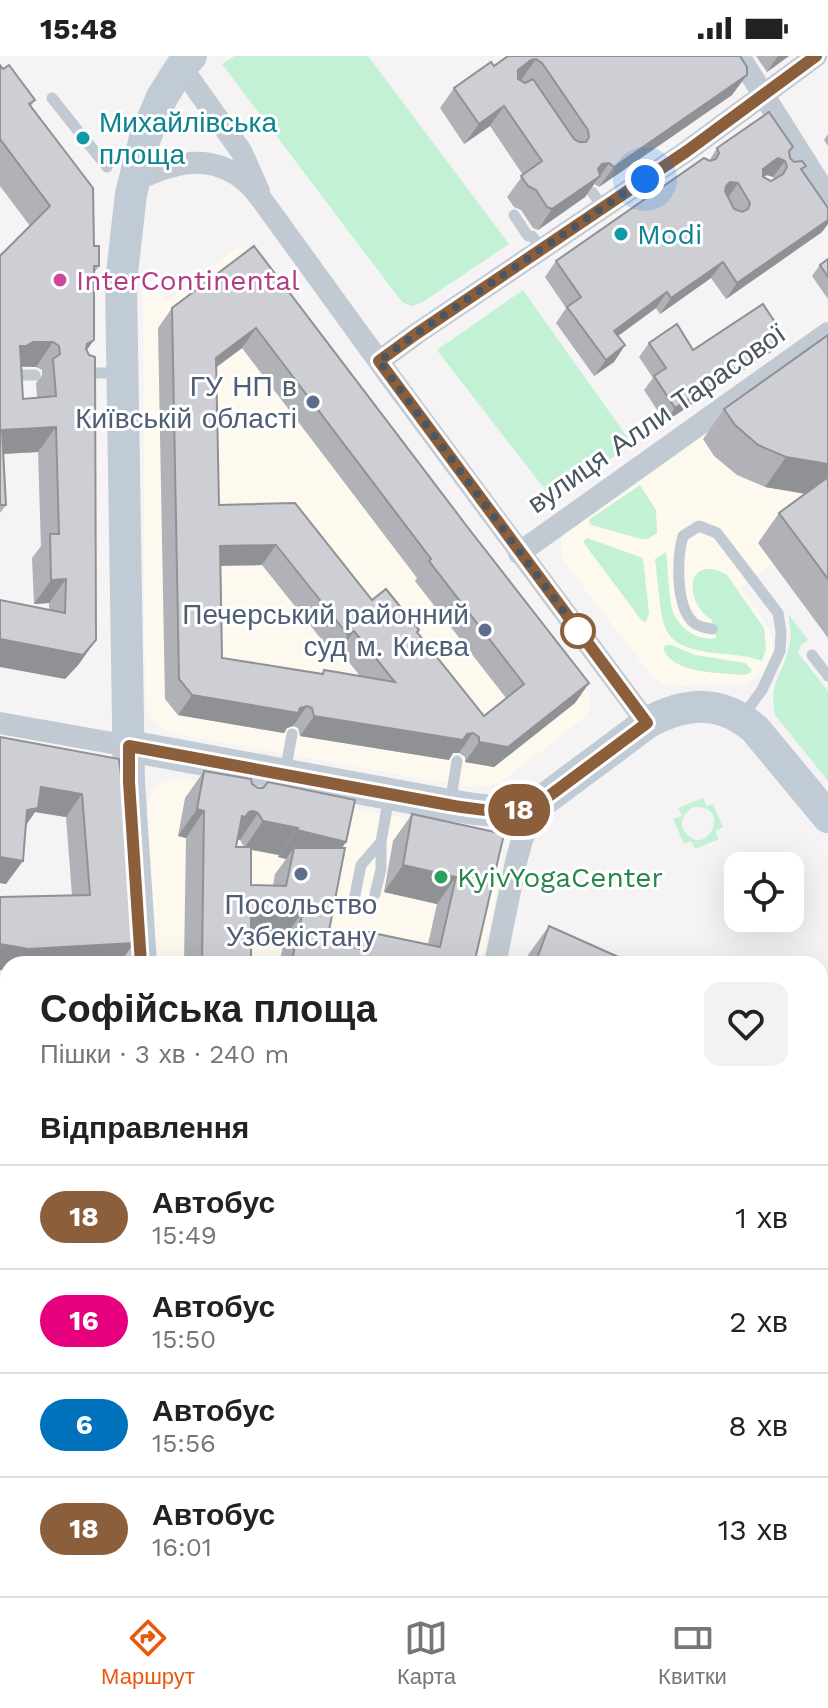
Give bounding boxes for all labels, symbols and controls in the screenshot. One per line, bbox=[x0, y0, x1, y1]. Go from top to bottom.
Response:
text: 15:48 bbox=[40, 11, 118, 46]
place label: Михайлівська площа bbox=[99, 106, 277, 171]
marker: Михайлівська площа bbox=[74, 129, 92, 147]
your location bbox=[625, 159, 665, 199]
place label: Modi bbox=[637, 218, 703, 251]
marker: Modi bbox=[612, 225, 630, 243]
place label: InterContinental bbox=[76, 264, 300, 297]
marker: InterContinental bbox=[51, 271, 69, 289]
street label: вулиця Алли Тарасової bbox=[521, 317, 792, 520]
place label: ГУ НП в Київській області bbox=[75, 370, 297, 435]
marker: ГУ НП в Київській області bbox=[304, 393, 322, 411]
place label: Печерський районний суд м. Києва bbox=[182, 598, 469, 663]
unlabelled marker bbox=[561, 614, 595, 648]
marker: Печерський районний суд м. Києва bbox=[476, 621, 494, 639]
line badge: 18 bbox=[483, 784, 555, 836]
text: 18 bbox=[504, 793, 534, 826]
map controls bbox=[724, 852, 804, 932]
button: locate bbox=[724, 852, 804, 932]
place label: KyivYogaCenter bbox=[457, 861, 663, 894]
marker: Посольство Узбекістану bbox=[292, 865, 310, 883]
marker: KyivYogaCenter bbox=[432, 868, 450, 886]
place label: Посольство Узбекістану bbox=[225, 888, 377, 953]
button: heart bbox=[704, 982, 788, 1066]
text: Софійська площа bbox=[40, 987, 377, 1031]
text: Пішки · 3 хв · 240 m bbox=[40, 1039, 289, 1069]
text: Відправлення bbox=[40, 1110, 249, 1145]
text: Автобус bbox=[152, 1185, 275, 1220]
text: 18 bbox=[69, 1200, 99, 1233]
text: 1 хв bbox=[735, 1200, 788, 1235]
text: 15:49 bbox=[152, 1220, 217, 1250]
text: Автобус bbox=[152, 1289, 275, 1324]
text: 16 bbox=[69, 1304, 99, 1337]
text: 2 хв bbox=[729, 1304, 788, 1339]
text: 15:50 bbox=[152, 1324, 216, 1354]
text: Автобус bbox=[152, 1393, 275, 1428]
text: 6 bbox=[75, 1408, 93, 1441]
text: 8 хв bbox=[728, 1408, 788, 1443]
text: 15:56 bbox=[152, 1428, 216, 1458]
text: Автобус bbox=[152, 1497, 275, 1532]
text: 18 bbox=[69, 1512, 99, 1545]
text: 13 хв bbox=[718, 1512, 788, 1547]
text: 16:01 bbox=[152, 1532, 212, 1562]
tab: Маршрут bbox=[101, 1616, 195, 1690]
tab: Карта bbox=[397, 1616, 456, 1690]
tab: Квитки bbox=[658, 1616, 727, 1690]

